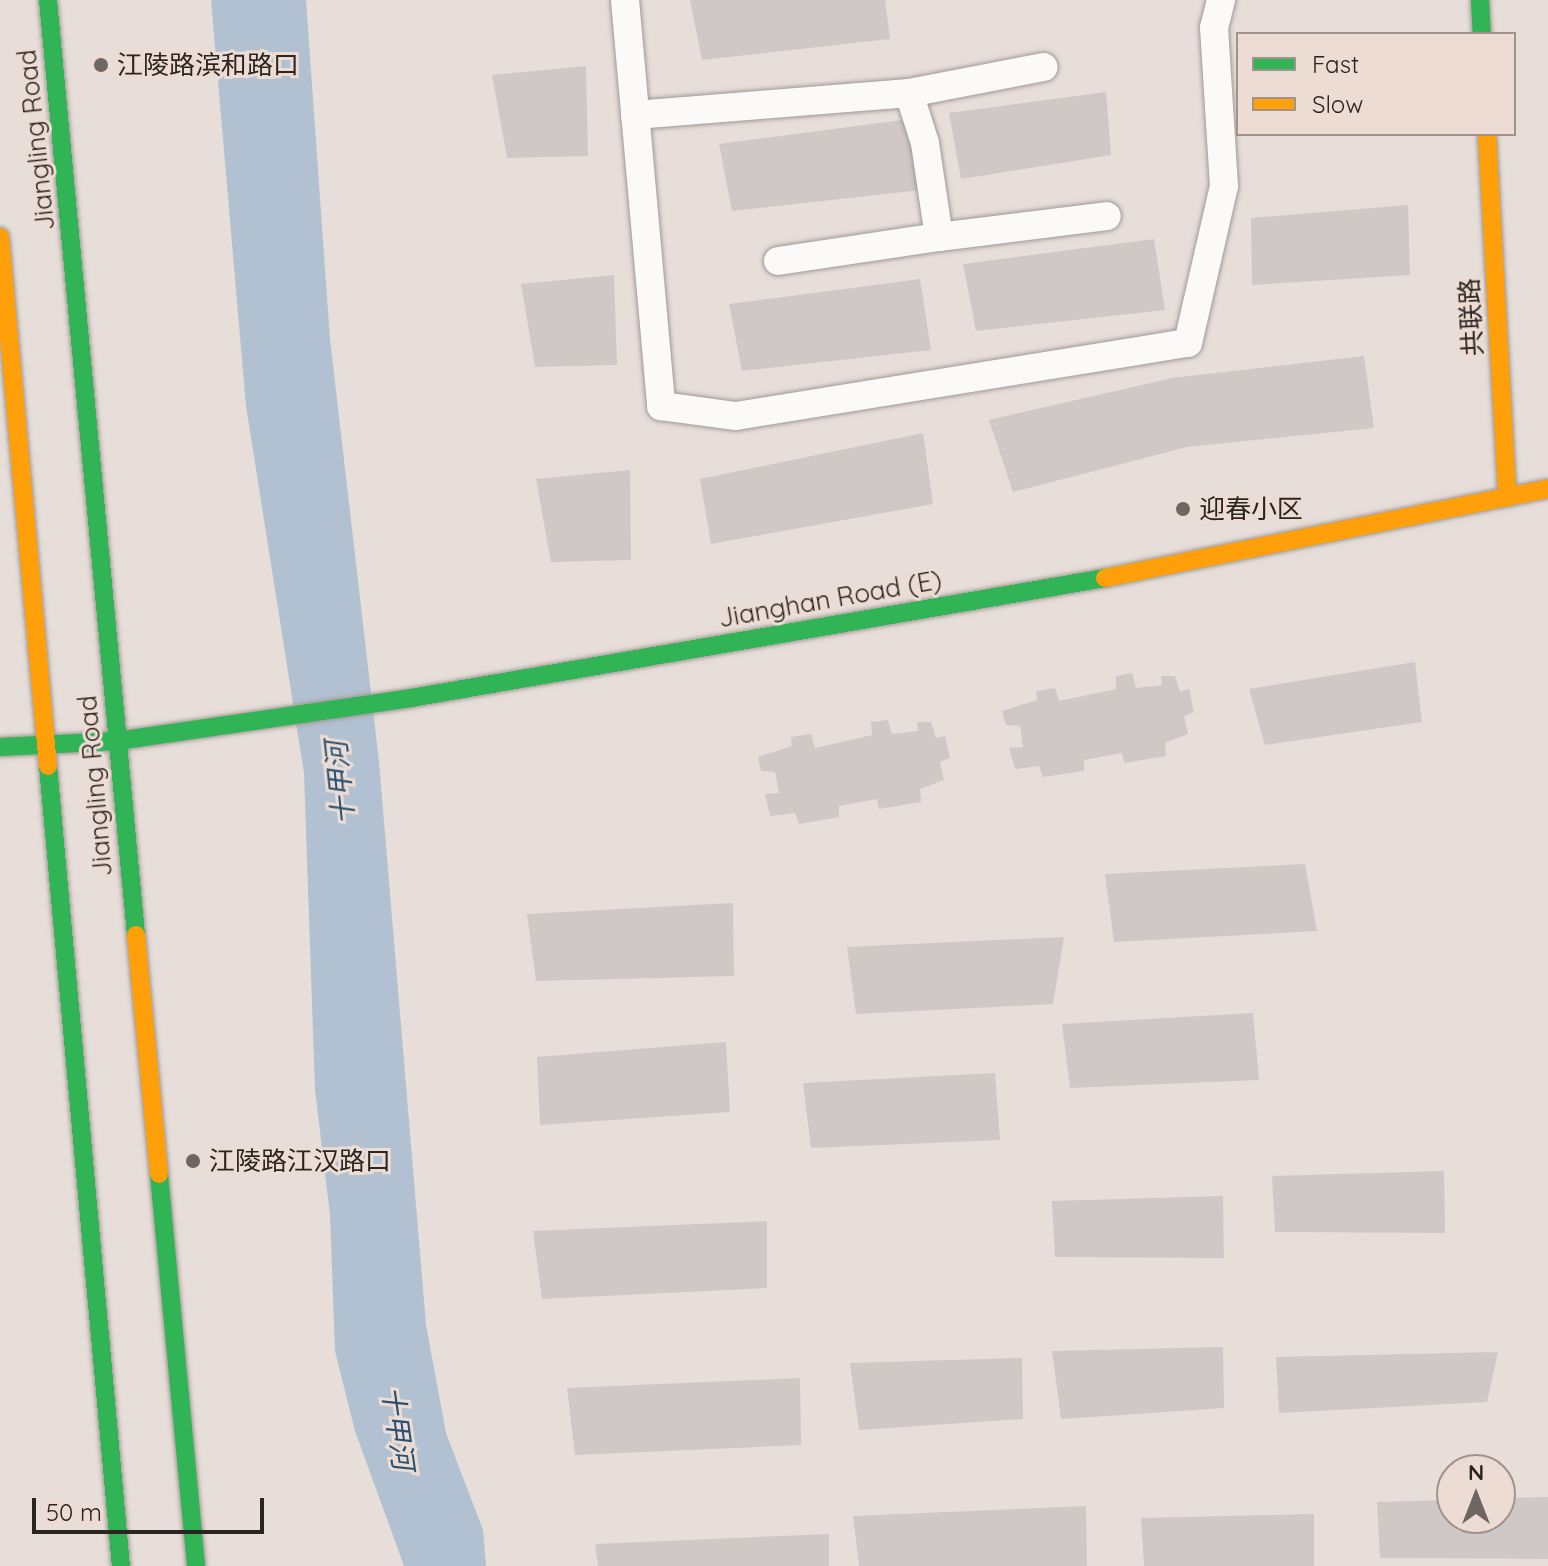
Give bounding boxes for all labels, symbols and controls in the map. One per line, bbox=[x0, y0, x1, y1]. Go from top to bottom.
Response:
legend bbox=[1236, 32, 1516, 136]
street label: Jiangling Road bbox=[11, 48, 61, 232]
place label: 江陵路滨和路口 bbox=[117, 49, 299, 81]
text: Fast bbox=[1312, 49, 1359, 79]
marker: 江陵路滨和路口 bbox=[92, 56, 110, 74]
text: Slow bbox=[1312, 89, 1363, 119]
street label: 共联路 bbox=[1453, 277, 1489, 357]
place label: 迎春小区 bbox=[1199, 493, 1303, 525]
marker: 迎春小区 bbox=[1174, 500, 1192, 518]
street label: Jianghan Road (E) bbox=[716, 564, 944, 634]
street label: Jiangling Road bbox=[72, 694, 118, 878]
water label: 十甲河 bbox=[319, 739, 361, 827]
place label: 江陵路江汉路口 bbox=[209, 1145, 391, 1177]
marker: 江陵路江汉路口 bbox=[184, 1152, 202, 1170]
water label: 十甲河 bbox=[376, 1384, 420, 1472]
north arrow bbox=[1436, 1454, 1516, 1534]
text: N bbox=[1468, 1458, 1484, 1486]
scale bar bbox=[36, 1482, 268, 1532]
text: 50 m bbox=[46, 1497, 102, 1527]

